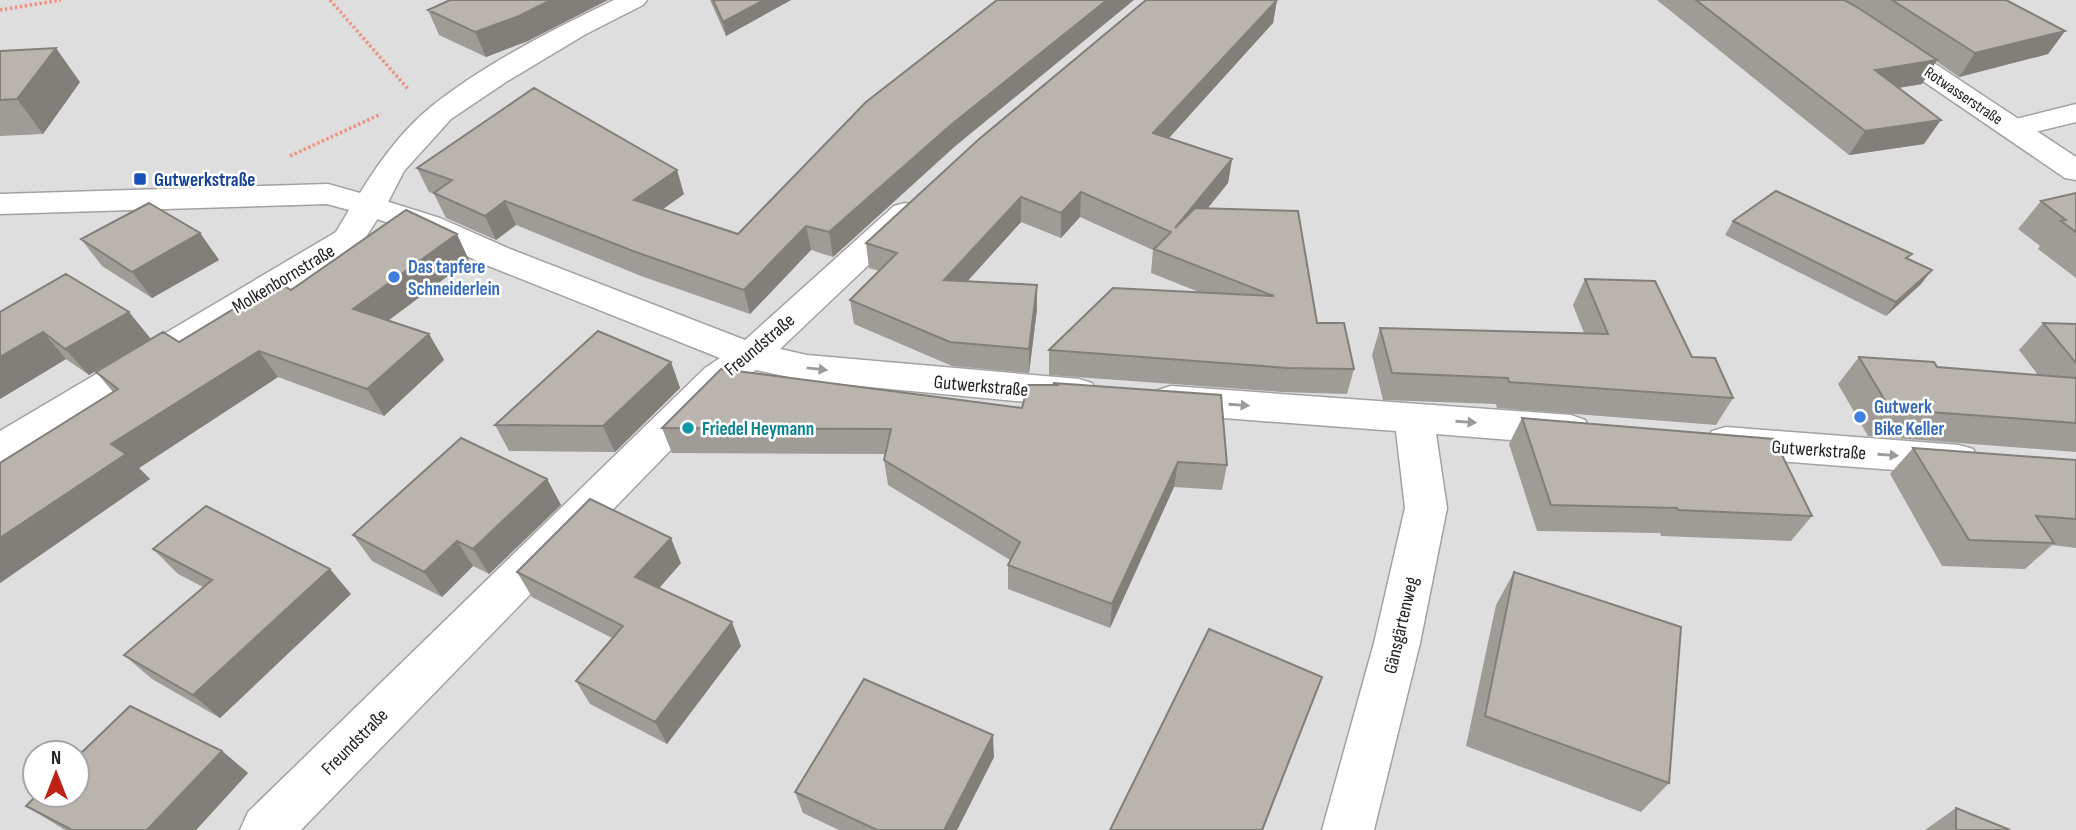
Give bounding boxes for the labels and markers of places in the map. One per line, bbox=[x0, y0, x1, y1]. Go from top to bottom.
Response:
place label: Gutwerkstraße bbox=[154, 169, 255, 192]
marker: Gutwerkstraße bbox=[132, 171, 148, 187]
place label: Das tapfere Schneiderlein bbox=[408, 256, 500, 301]
marker: Das tapfere Schneiderlein bbox=[386, 269, 402, 285]
place label: Gutwerk Bike Keller bbox=[1874, 396, 1945, 441]
marker: Gutwerk Bike Keller bbox=[1852, 409, 1868, 425]
place label: Friedel Heymann bbox=[702, 418, 814, 441]
marker: Friedel Heymann bbox=[680, 420, 696, 436]

